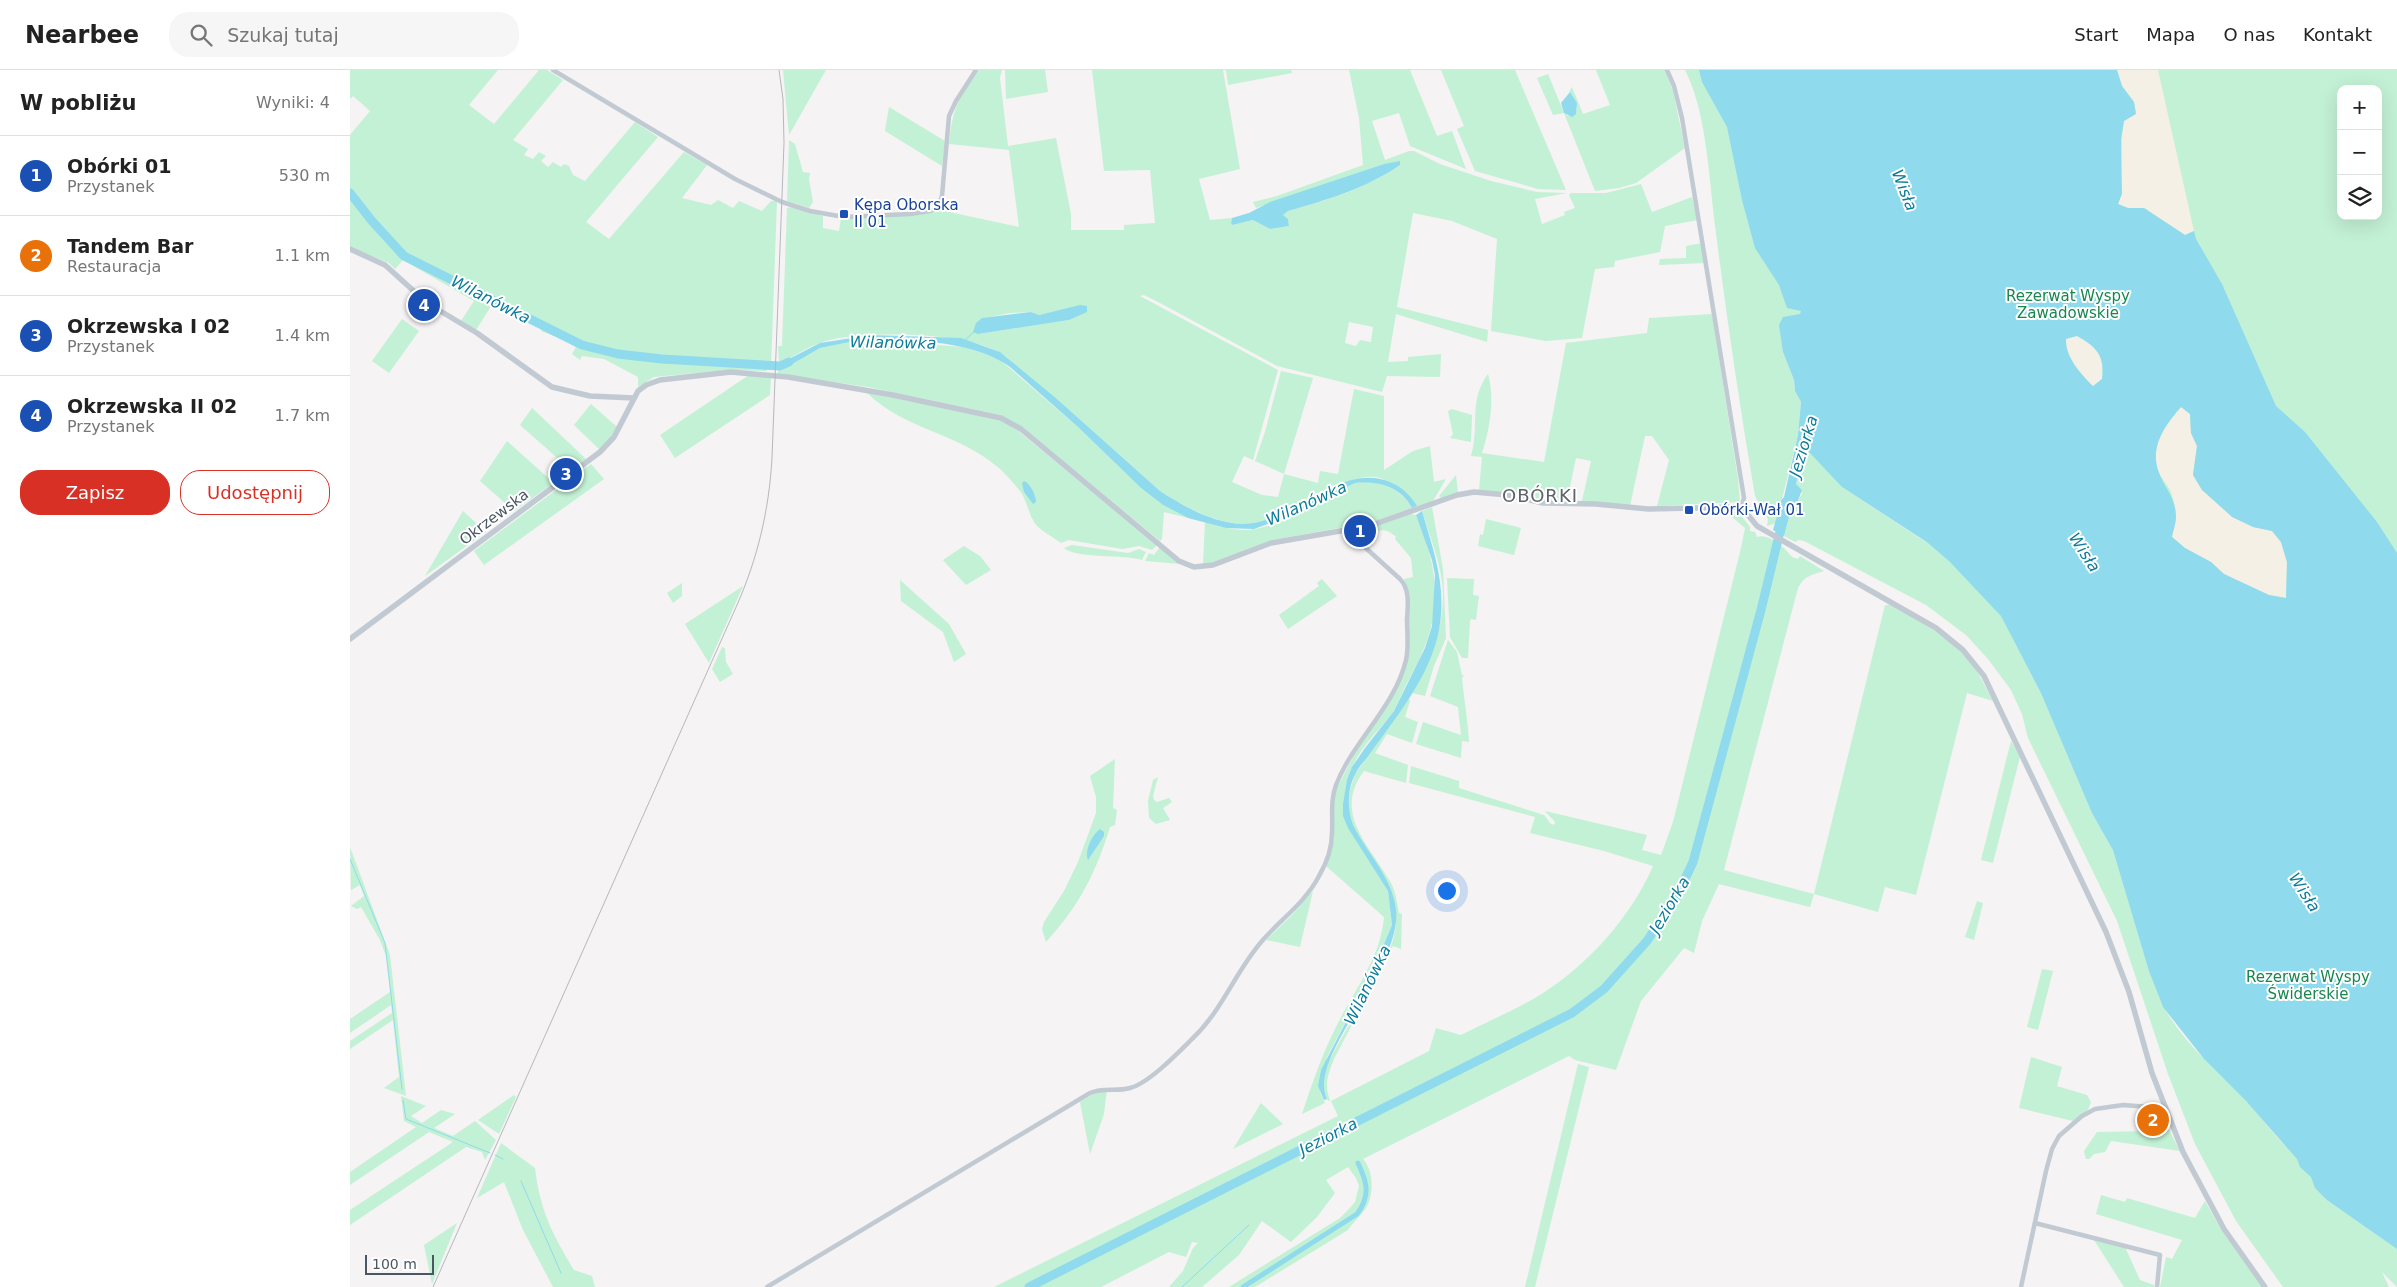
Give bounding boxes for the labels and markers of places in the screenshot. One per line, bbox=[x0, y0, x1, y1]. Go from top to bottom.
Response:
place label: Kępa Oborska II 01 bbox=[854, 196, 959, 231]
marker: Kępa Oborska II 01 bbox=[838, 208, 850, 220]
pin: 4 bbox=[408, 286, 440, 324]
pin: 3 bbox=[550, 455, 582, 493]
place label: Obórki-Wał 01 bbox=[1699, 501, 1805, 519]
marker: Obórki-Wał 01 bbox=[1683, 504, 1695, 516]
pin: 1 bbox=[1344, 512, 1376, 550]
pin: 2 bbox=[2137, 1101, 2169, 1139]

